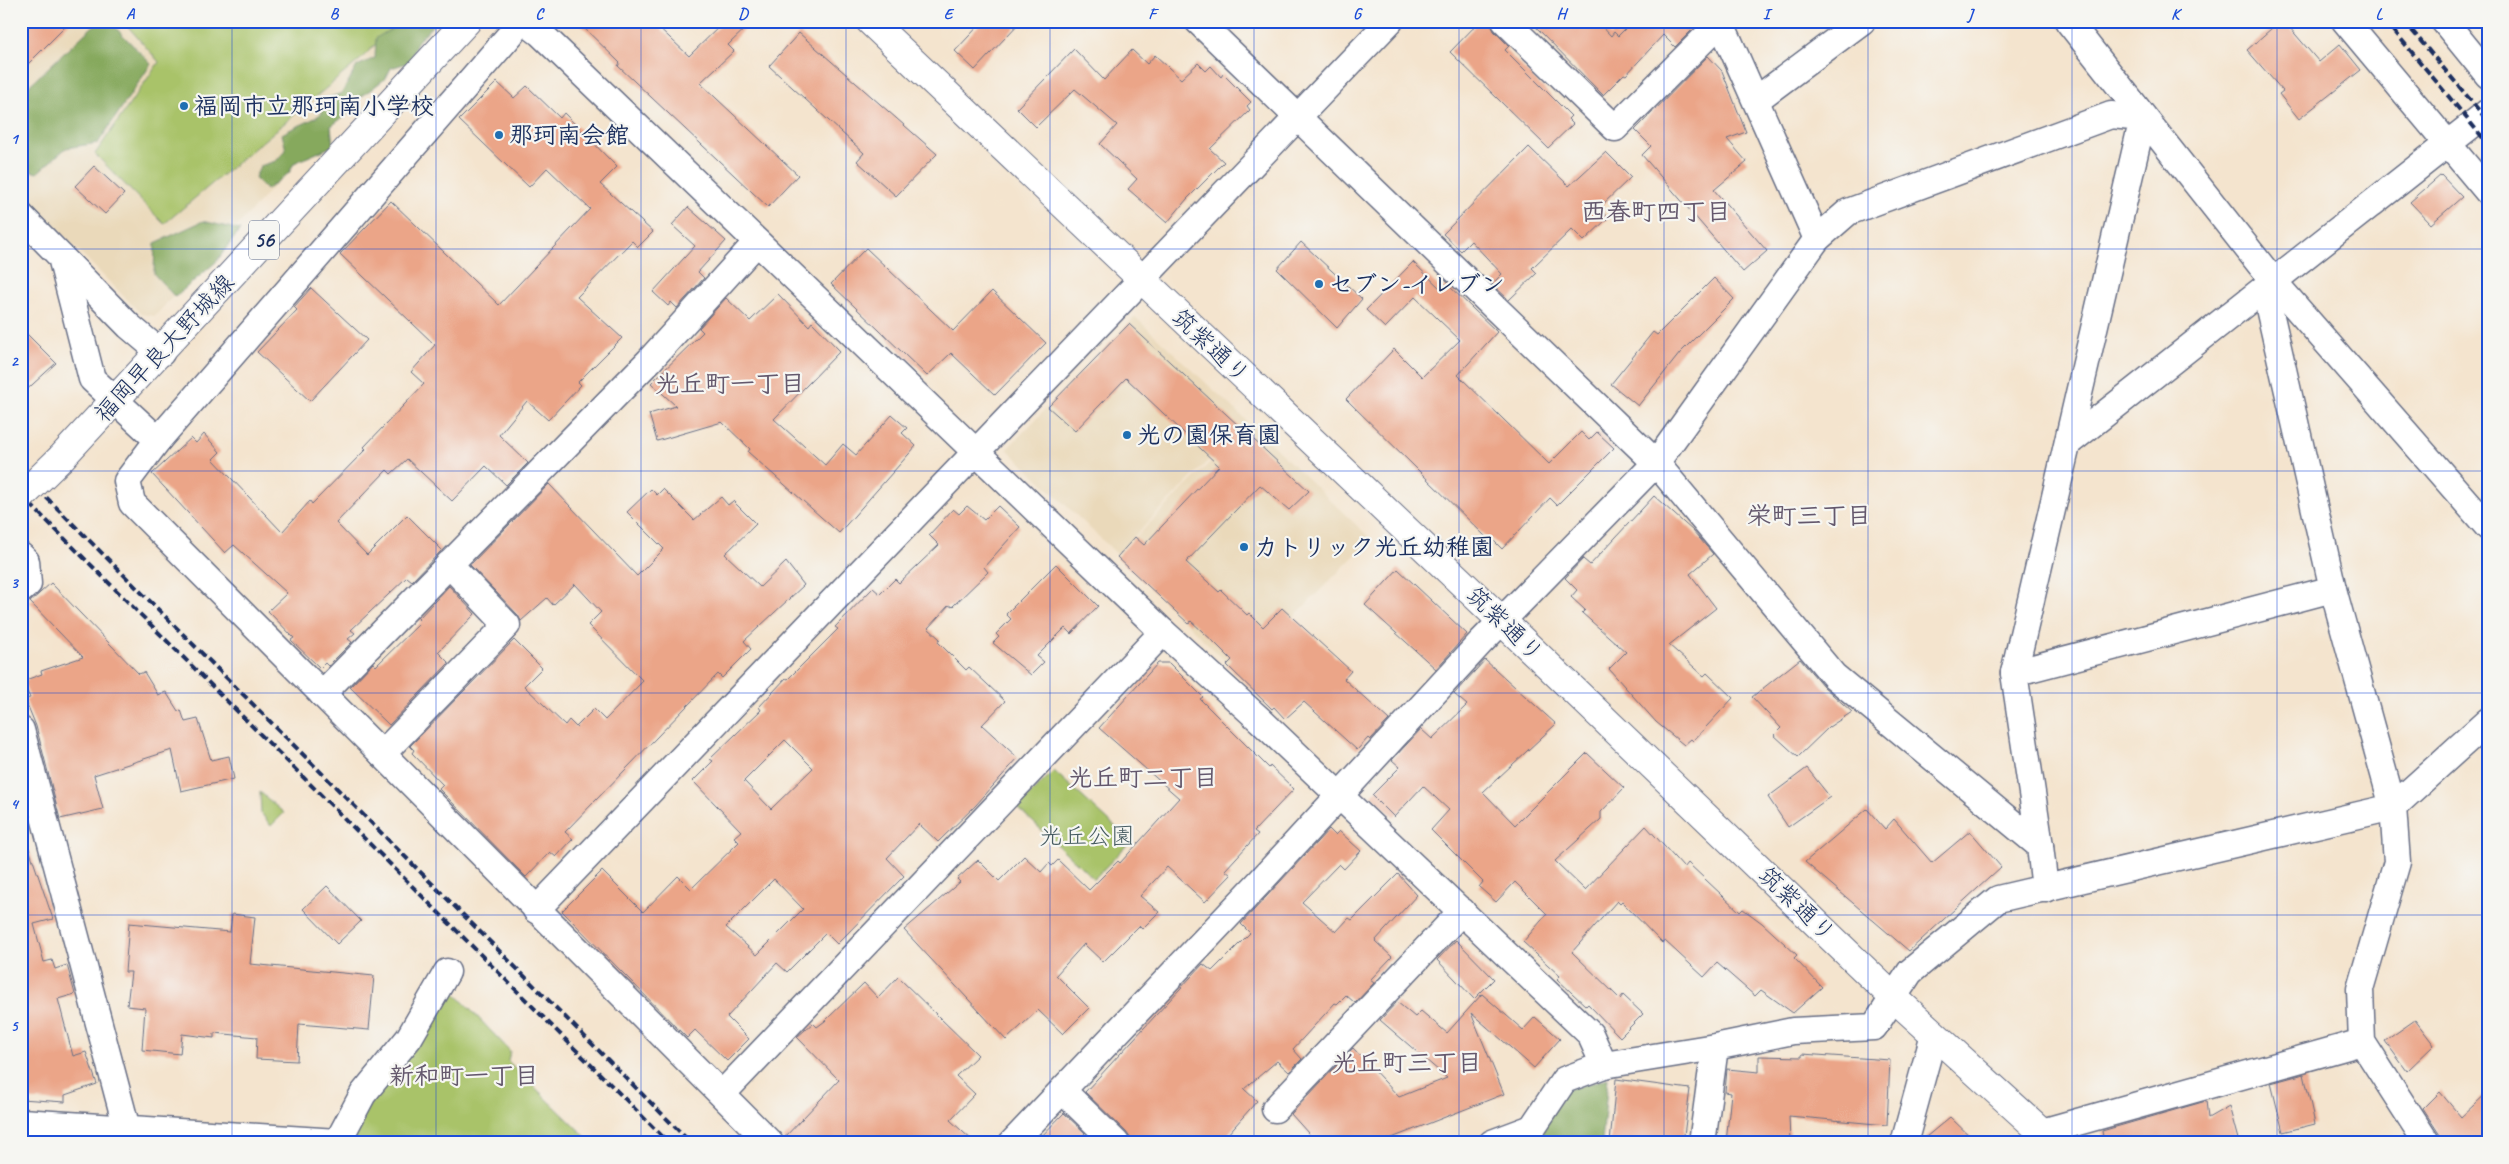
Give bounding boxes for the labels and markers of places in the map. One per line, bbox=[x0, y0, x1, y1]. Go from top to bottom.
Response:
place label: 福岡市立那珂南小学校 bbox=[194, 91, 434, 121]
marker: 福岡市立那珂南小学校 bbox=[178, 100, 190, 112]
place label: 那珂南会館 bbox=[509, 120, 629, 150]
marker: 那珂南会館 bbox=[493, 129, 505, 141]
place label: セブン-イレブン bbox=[1329, 269, 1505, 299]
marker: セブン-イレブン bbox=[1313, 278, 1325, 290]
place label: 光の園保育園 bbox=[1137, 420, 1281, 450]
marker: 光の園保育園 bbox=[1121, 429, 1133, 441]
place label: カトリック光丘幼稚園 bbox=[1254, 532, 1494, 562]
marker: カトリック光丘幼稚園 bbox=[1238, 541, 1250, 553]

